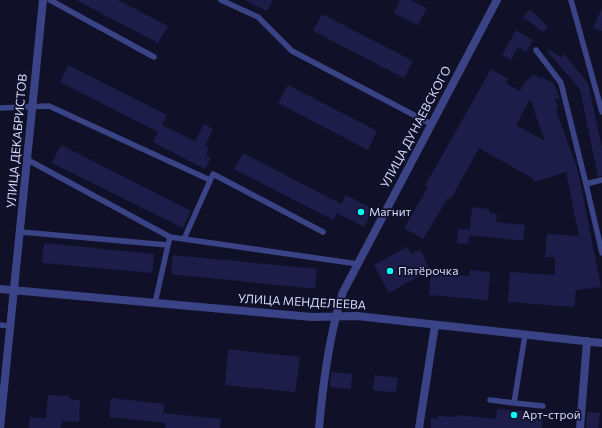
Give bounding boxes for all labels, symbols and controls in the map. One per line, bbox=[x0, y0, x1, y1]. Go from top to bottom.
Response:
street label: УЛИЦА ДУНАЕВСКОГО bbox=[378, 64, 454, 190]
street label: УЛИЦА ДЕКАБРИСТОВ bbox=[4, 73, 30, 209]
place label: Магнит bbox=[369, 205, 411, 219]
marker: Магнит bbox=[356, 207, 366, 217]
place label: Пятёрочка bbox=[398, 264, 458, 278]
marker: Пятёрочка bbox=[385, 266, 395, 276]
street label: УЛИЦА МЕНДЕЛЕЕВА bbox=[238, 291, 366, 313]
place label: Арт-строй bbox=[522, 408, 581, 422]
marker: Арт-строй bbox=[509, 410, 519, 420]

